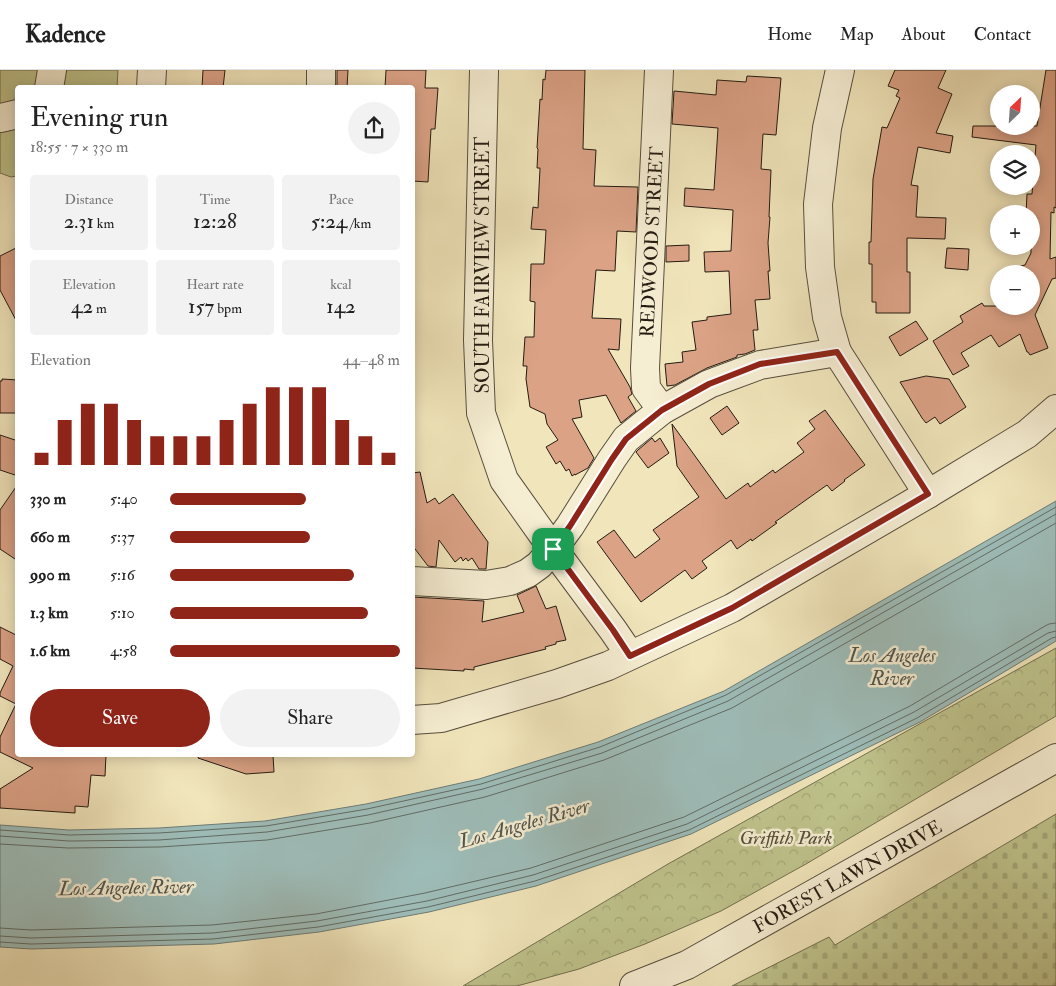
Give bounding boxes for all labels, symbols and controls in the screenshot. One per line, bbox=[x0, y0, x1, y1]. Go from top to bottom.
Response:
text: Kadence bbox=[25, 19, 106, 50]
text: Home bbox=[767, 23, 812, 46]
text: Map bbox=[840, 23, 874, 46]
text: About bbox=[902, 23, 946, 46]
text: Contact bbox=[974, 23, 1031, 46]
north arrow bbox=[990, 85, 1040, 135]
map controls bbox=[990, 85, 1040, 315]
text: Evening run bbox=[30, 100, 168, 135]
button: share bbox=[348, 102, 400, 154]
text: 18:55 · 7 × 330 m bbox=[30, 137, 129, 157]
street label: SOUTH FAIRVIEW STREET bbox=[471, 137, 495, 393]
button: layers bbox=[990, 145, 1040, 195]
street label: REDWOOD STREET bbox=[635, 146, 669, 338]
text: Distance bbox=[65, 191, 113, 208]
text: Time bbox=[200, 191, 230, 208]
text: Pace bbox=[328, 191, 354, 208]
button: + bbox=[990, 205, 1040, 255]
text: 2.31 bbox=[64, 208, 94, 235]
text: 12:28 bbox=[193, 208, 237, 235]
text: 5:24 bbox=[311, 208, 347, 235]
text: km bbox=[94, 215, 114, 232]
text: /km bbox=[347, 215, 371, 232]
button: − bbox=[990, 265, 1040, 315]
text: Elevation bbox=[62, 276, 116, 293]
text: Heart rate bbox=[187, 276, 244, 293]
text: kcal bbox=[330, 276, 352, 293]
text: 42 bbox=[71, 293, 93, 320]
text: 157 bbox=[188, 293, 214, 320]
text: 142 bbox=[326, 293, 356, 320]
text: m bbox=[93, 300, 107, 317]
text: bpm bbox=[214, 300, 242, 317]
text: Elevation bbox=[30, 350, 91, 370]
text: 44–48 m bbox=[343, 350, 400, 370]
text: 330 m bbox=[30, 489, 66, 509]
text: 5:40 bbox=[110, 489, 138, 509]
text: 660 m bbox=[30, 527, 70, 547]
text: 5:37 bbox=[110, 527, 134, 547]
pin bbox=[532, 528, 574, 570]
icon: arrive bbox=[539, 535, 567, 563]
text: 990 m bbox=[30, 565, 70, 585]
text: 5:16 bbox=[110, 565, 135, 585]
text: 1.3 km bbox=[30, 603, 68, 623]
text: 5:10 bbox=[110, 603, 135, 623]
text: 1.6 km bbox=[30, 641, 70, 661]
text: 4:58 bbox=[110, 641, 137, 661]
water label: Los Angeles River bbox=[848, 643, 936, 691]
button: Save bbox=[30, 689, 210, 747]
button: Share bbox=[220, 689, 400, 747]
water label: Los Angeles River bbox=[455, 792, 594, 854]
street label: FOREST LAWN DRIVE bbox=[749, 815, 946, 939]
park label: Griffith Park bbox=[740, 826, 833, 850]
water label: Los Angeles River bbox=[57, 874, 195, 901]

